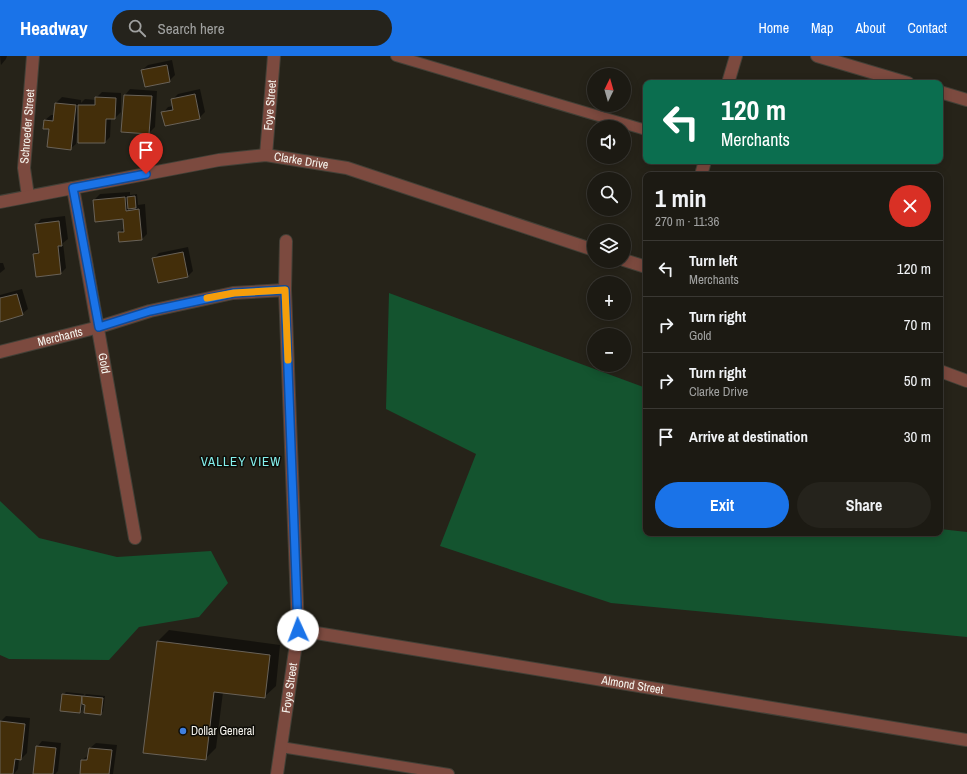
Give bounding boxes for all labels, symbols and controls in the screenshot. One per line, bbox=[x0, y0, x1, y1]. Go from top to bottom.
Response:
search box bbox=[112, 10, 392, 46]
text: Headway bbox=[20, 15, 88, 41]
icon: search bbox=[126, 17, 148, 39]
text: Search here bbox=[158, 18, 225, 39]
text: Home bbox=[758, 19, 789, 37]
text: Map bbox=[811, 19, 833, 37]
text: About bbox=[855, 19, 885, 37]
text: Contact bbox=[907, 19, 947, 37]
north arrow bbox=[587, 68, 631, 112]
map controls bbox=[587, 68, 631, 372]
street label: Foye Street bbox=[260, 79, 280, 131]
street label: Schroeder Street bbox=[16, 88, 38, 164]
text: 120 m bbox=[721, 91, 786, 129]
icon: left bbox=[655, 96, 707, 148]
button: sound bbox=[587, 120, 631, 164]
text: Merchants bbox=[721, 127, 790, 152]
pin bbox=[129, 133, 163, 174]
icon: arrive bbox=[135, 139, 157, 161]
street label: Clarke Drive bbox=[273, 148, 330, 173]
button: search bbox=[587, 172, 631, 216]
text: 1 min bbox=[655, 182, 706, 214]
button: close bbox=[889, 185, 931, 227]
text: 270 m · 11:36 bbox=[655, 213, 719, 230]
button: layers bbox=[587, 224, 631, 268]
text: Turn left bbox=[689, 250, 737, 271]
icon: left bbox=[655, 258, 677, 280]
text: 120 m bbox=[897, 258, 931, 279]
text: Merchants bbox=[689, 271, 739, 288]
button: + bbox=[587, 276, 631, 320]
text: Turn right bbox=[689, 306, 746, 327]
icon: right bbox=[655, 314, 677, 336]
text: 70 m bbox=[904, 314, 931, 335]
street label: Merchants bbox=[36, 323, 84, 350]
text: Gold bbox=[689, 327, 712, 344]
button: − bbox=[587, 328, 631, 372]
street label: Gold bbox=[94, 352, 114, 375]
text: Turn right bbox=[689, 362, 746, 383]
icon: right bbox=[655, 370, 677, 392]
text: 50 m bbox=[904, 370, 931, 391]
text: Clarke Drive bbox=[689, 383, 748, 400]
icon: arrive bbox=[655, 426, 677, 448]
text: Arrive at destination bbox=[689, 426, 808, 447]
text: 30 m bbox=[904, 426, 931, 447]
district label: VALLEY VIEW bbox=[201, 453, 281, 470]
button: Exit bbox=[655, 482, 789, 528]
button: Share bbox=[797, 482, 931, 528]
position arrow bbox=[277, 609, 319, 651]
street label: Foye Street bbox=[278, 662, 301, 714]
street label: Almond Street bbox=[599, 672, 665, 698]
place label: Dollar General bbox=[191, 723, 254, 739]
marker: Dollar General bbox=[178, 726, 188, 736]

